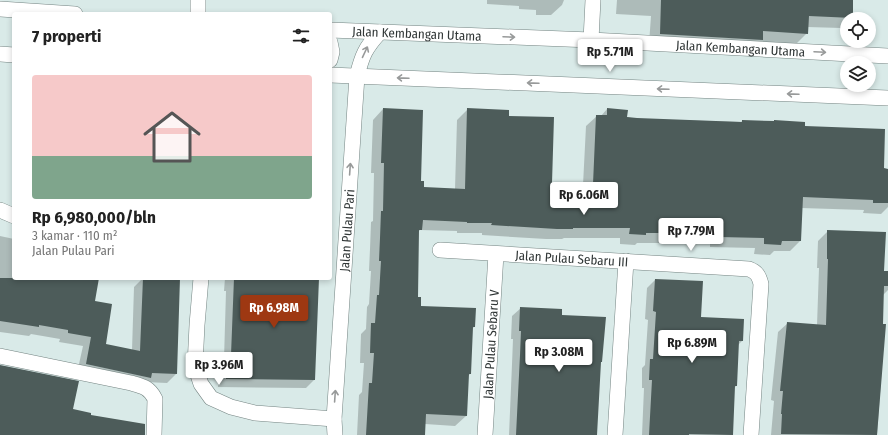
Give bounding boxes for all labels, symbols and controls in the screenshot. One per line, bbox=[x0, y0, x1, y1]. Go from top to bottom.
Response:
map controls bbox=[840, 12, 876, 92]
button: locate bbox=[840, 12, 876, 48]
street label: Jalan Kembangan Utama bbox=[352, 23, 482, 43]
icon: filters bbox=[290, 25, 312, 47]
text: 7 properti bbox=[32, 26, 101, 47]
one-way arrow bbox=[502, 33, 515, 41]
street label: Jalan Kembangan Utama bbox=[676, 37, 806, 59]
pin: Rp 5.71M bbox=[569, 39, 651, 73]
text: Rp 5.71M bbox=[587, 44, 633, 59]
one-way arrow bbox=[362, 47, 369, 59]
one-way arrow bbox=[813, 49, 826, 56]
button: layers bbox=[840, 56, 876, 92]
one-way arrow bbox=[397, 75, 410, 82]
one-way arrow bbox=[527, 80, 540, 87]
one-way arrow bbox=[657, 85, 670, 92]
one-way arrow bbox=[787, 90, 800, 97]
icon: home bbox=[136, 101, 208, 173]
one-way arrow bbox=[347, 163, 354, 176]
pin: Rp 6.06M bbox=[543, 182, 625, 216]
text: Rp 6.06M bbox=[559, 187, 609, 202]
street label: Jalan Pulau Pari bbox=[336, 189, 357, 272]
text: Rp 6,980,000/bln bbox=[32, 207, 156, 228]
pin: Rp 7.79M bbox=[650, 218, 732, 252]
text: Rp 7.79M bbox=[667, 223, 715, 238]
text: 3 kamar · 110 m² bbox=[32, 228, 117, 243]
text: Jalan Pulau Pari bbox=[32, 243, 115, 258]
street label: Jalan Pulau Sebaru III bbox=[515, 247, 629, 269]
street label: Jalan Pulau Sebaru V bbox=[480, 289, 501, 399]
pin: Rp 6.98M bbox=[233, 295, 315, 329]
text: Rp 6.98M bbox=[249, 300, 299, 315]
pin: Rp 6.89M bbox=[651, 330, 733, 364]
text: Rp 6.89M bbox=[667, 335, 717, 350]
pin: Rp 3.08M bbox=[518, 339, 600, 373]
text: Rp 3.08M bbox=[534, 344, 584, 359]
pin: Rp 3.96M bbox=[178, 352, 260, 386]
text: Rp 3.96M bbox=[195, 357, 243, 372]
one-way arrow bbox=[332, 390, 339, 403]

